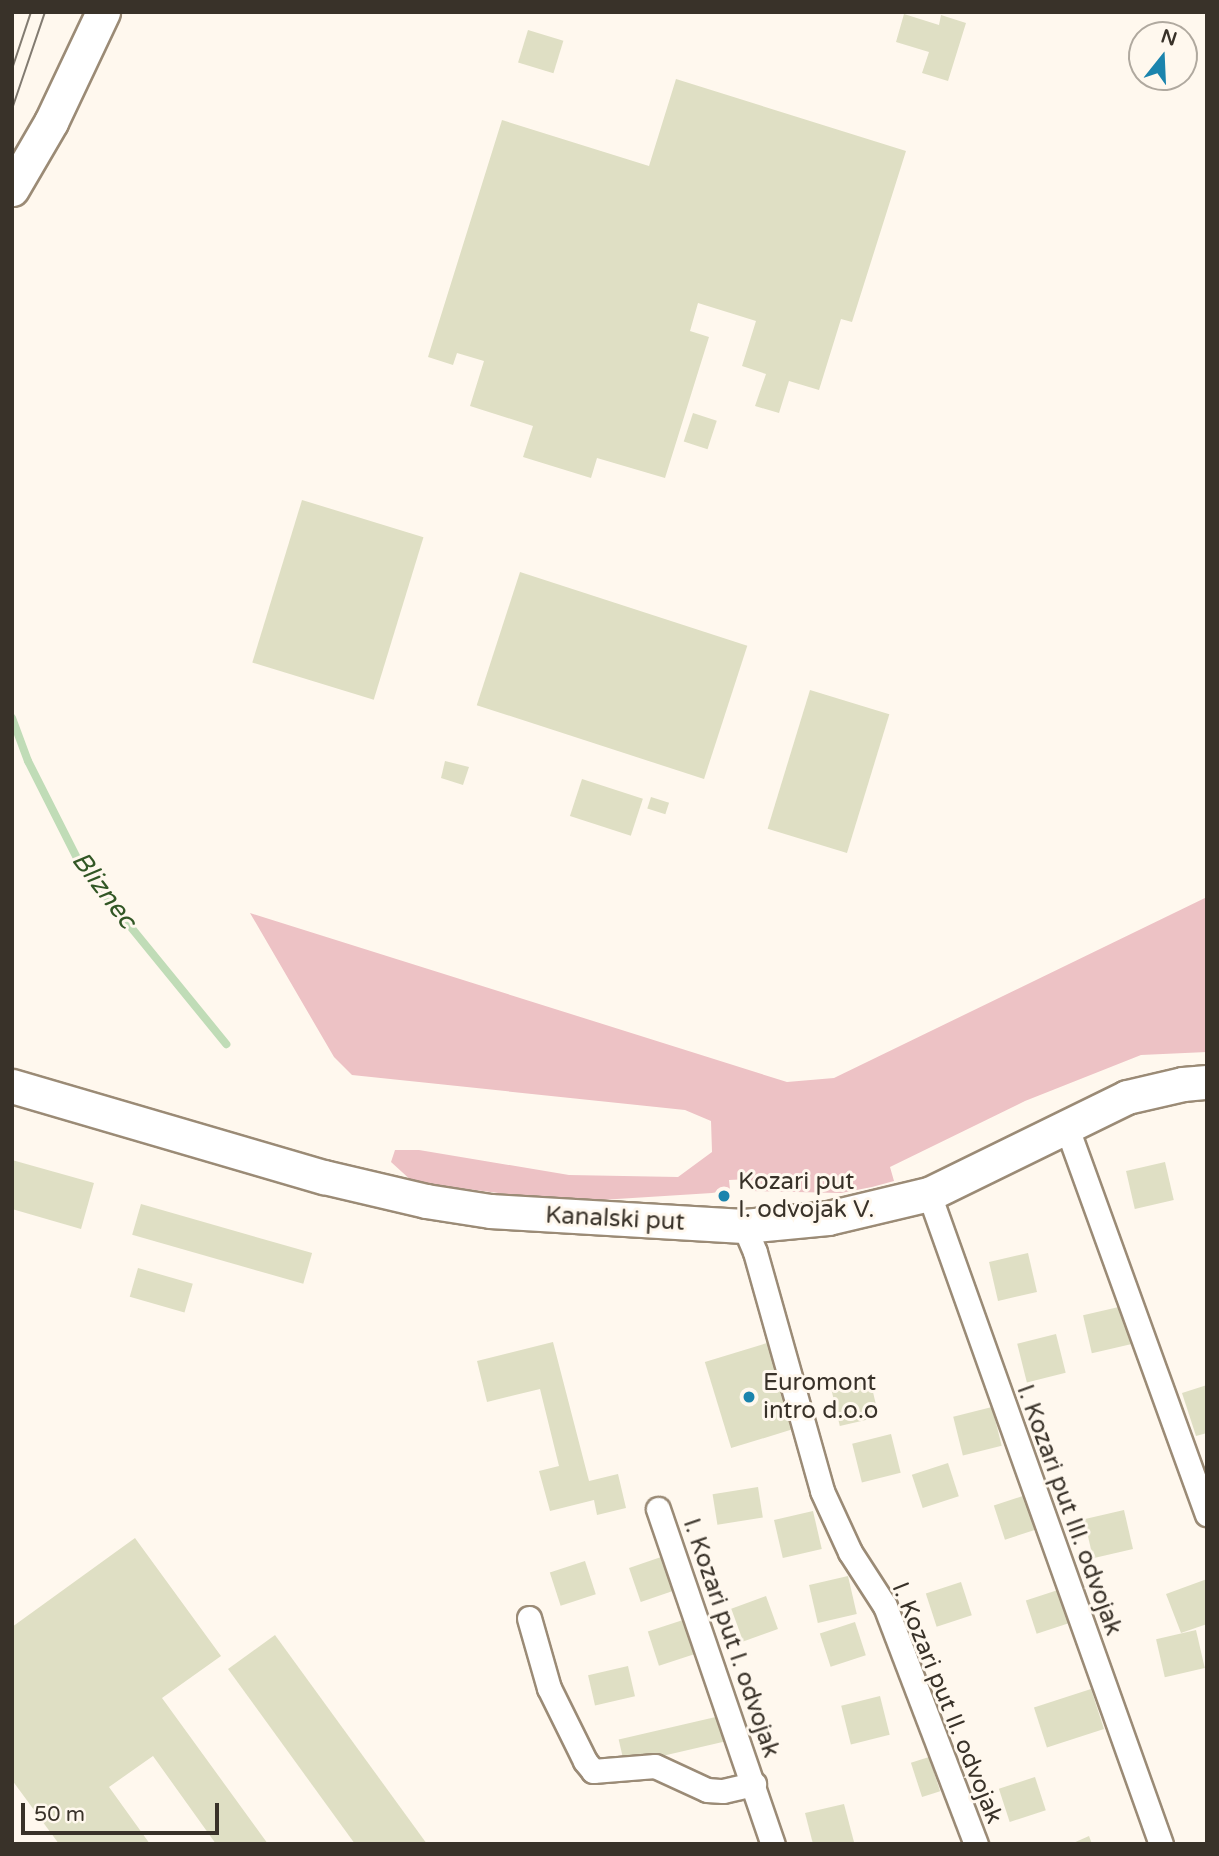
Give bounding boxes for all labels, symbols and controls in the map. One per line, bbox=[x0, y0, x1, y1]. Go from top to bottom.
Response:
north arrow bbox=[1128, 21, 1198, 91]
text: N bbox=[1158, 25, 1180, 51]
water label: Bliznec bbox=[65, 845, 143, 935]
place label: Kozari put I. odvojak V. bbox=[738, 1168, 874, 1224]
marker: Kozari put I. odvojak V. bbox=[716, 1188, 732, 1204]
street label: Kanalski put bbox=[545, 1201, 685, 1237]
place label: Euromont intro d.o.o bbox=[763, 1369, 878, 1425]
street label: I. Kozari put III. odvojak bbox=[1010, 1381, 1128, 1639]
marker: Euromont intro d.o.o bbox=[741, 1389, 757, 1405]
street label: I. Kozari put I. odvojak bbox=[677, 1515, 785, 1761]
street label: I. Kozari put II. odvojak bbox=[885, 1578, 1009, 1828]
scale bar bbox=[24, 1790, 222, 1834]
text: 50 m bbox=[34, 1802, 85, 1827]

